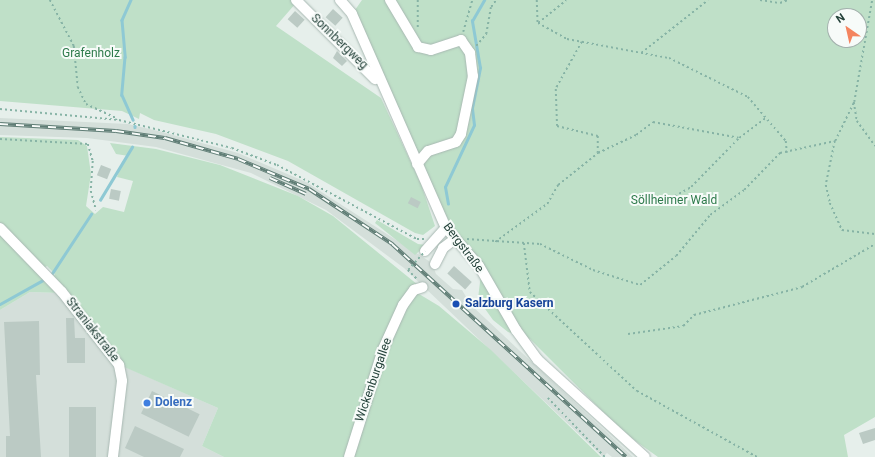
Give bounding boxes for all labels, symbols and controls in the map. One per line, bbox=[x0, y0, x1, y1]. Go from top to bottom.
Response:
north arrow bbox=[827, 8, 867, 48]
street label: Sonnbergweg bbox=[308, 11, 370, 73]
text: N bbox=[834, 11, 847, 26]
park label: Grafenholz bbox=[62, 47, 120, 61]
park label: Söllheimer Wald bbox=[631, 194, 717, 208]
street label: Bergstraße bbox=[440, 220, 486, 276]
street label: Straniakstraße bbox=[62, 295, 122, 365]
place label: Salzburg Kasern bbox=[465, 297, 554, 311]
marker: Salzburg Kasern bbox=[450, 298, 462, 310]
street label: Wickenburgallee bbox=[353, 336, 395, 424]
place label: Dolenz bbox=[155, 396, 192, 410]
marker: Dolenz bbox=[142, 398, 152, 408]

